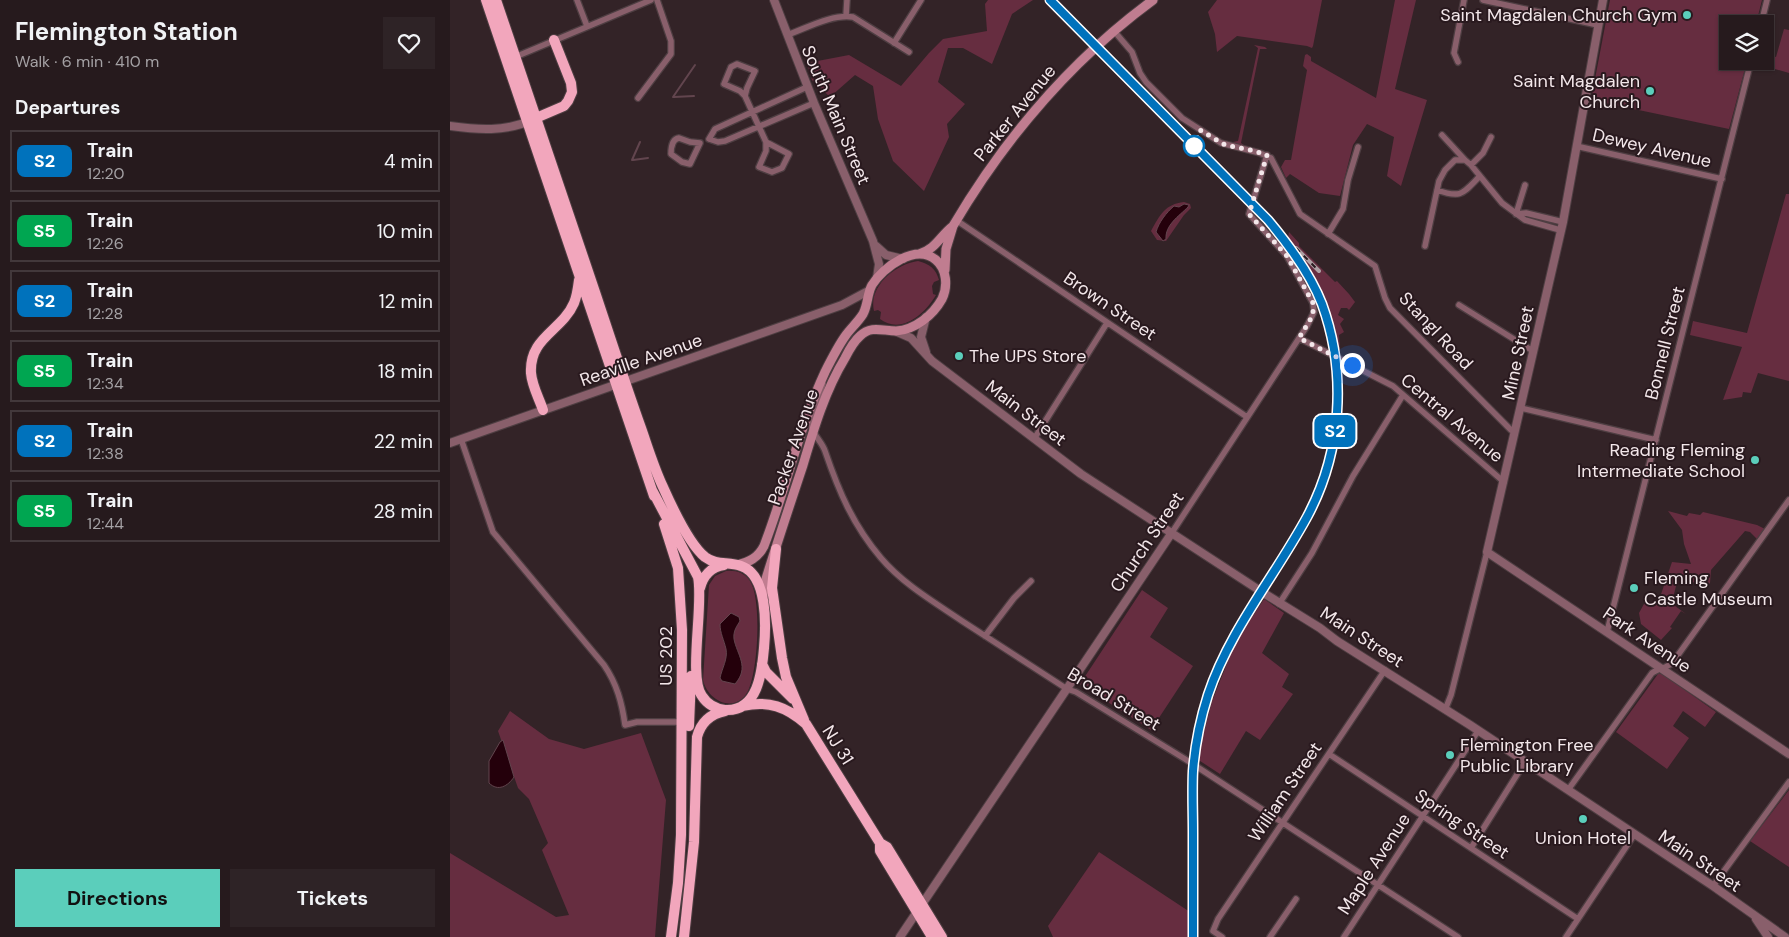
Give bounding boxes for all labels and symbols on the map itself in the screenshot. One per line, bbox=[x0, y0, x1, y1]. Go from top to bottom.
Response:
place label: Saint Magdalen Church Gym bbox=[1440, 3, 1677, 27]
marker: Saint Magdalen Church Gym bbox=[1681, 9, 1693, 21]
street label: South Main Street bbox=[796, 42, 876, 188]
street label: Parker Avenue bbox=[969, 60, 1061, 166]
place label: Saint Magdalen Church bbox=[1513, 69, 1640, 114]
marker: Saint Magdalen Church bbox=[1644, 85, 1656, 97]
street label: Dewey Avenue bbox=[1590, 123, 1714, 173]
unlabelled marker bbox=[1183, 135, 1205, 157]
street label: Brown Street bbox=[1059, 266, 1161, 346]
street label: Bonnell Street bbox=[1639, 284, 1691, 402]
street label: Stangl Road bbox=[1394, 287, 1478, 375]
street label: Mine Street bbox=[1496, 304, 1540, 402]
street label: Reaville Avenue bbox=[577, 328, 705, 392]
place label: The UPS Store bbox=[969, 344, 1086, 368]
marker: The UPS Store bbox=[953, 350, 965, 362]
your location bbox=[1340, 353, 1365, 378]
street label: Central Avenue bbox=[1396, 368, 1508, 468]
street label: Main Street bbox=[981, 375, 1071, 451]
street label: Packer Avenue bbox=[762, 386, 824, 508]
line badge: S2 bbox=[1312, 415, 1358, 447]
place label: Reading Fleming Intermediate School bbox=[1577, 438, 1745, 483]
marker: Reading Fleming Intermediate School bbox=[1749, 454, 1761, 466]
street label: Church Street bbox=[1105, 487, 1189, 597]
place label: Fleming Castle Museum bbox=[1644, 566, 1772, 611]
marker: Fleming Castle Museum bbox=[1628, 582, 1640, 594]
street label: Main Street bbox=[1315, 601, 1409, 673]
street label: Park Avenue bbox=[1598, 602, 1696, 678]
street label: US 202 bbox=[654, 626, 678, 686]
street label: Broad Street bbox=[1063, 662, 1165, 736]
street label: NJ 31 bbox=[817, 721, 859, 769]
place label: Flemington Free Public Library bbox=[1460, 733, 1594, 778]
street label: William Street bbox=[1243, 737, 1327, 847]
marker: Flemington Free Public Library bbox=[1444, 749, 1456, 761]
street label: Spring Street bbox=[1410, 784, 1514, 864]
street label: Maple Avenue bbox=[1332, 809, 1416, 919]
marker: Union Hotel bbox=[1577, 813, 1589, 825]
street label: Main Street bbox=[1654, 824, 1746, 898]
place label: Union Hotel bbox=[1535, 826, 1631, 850]

